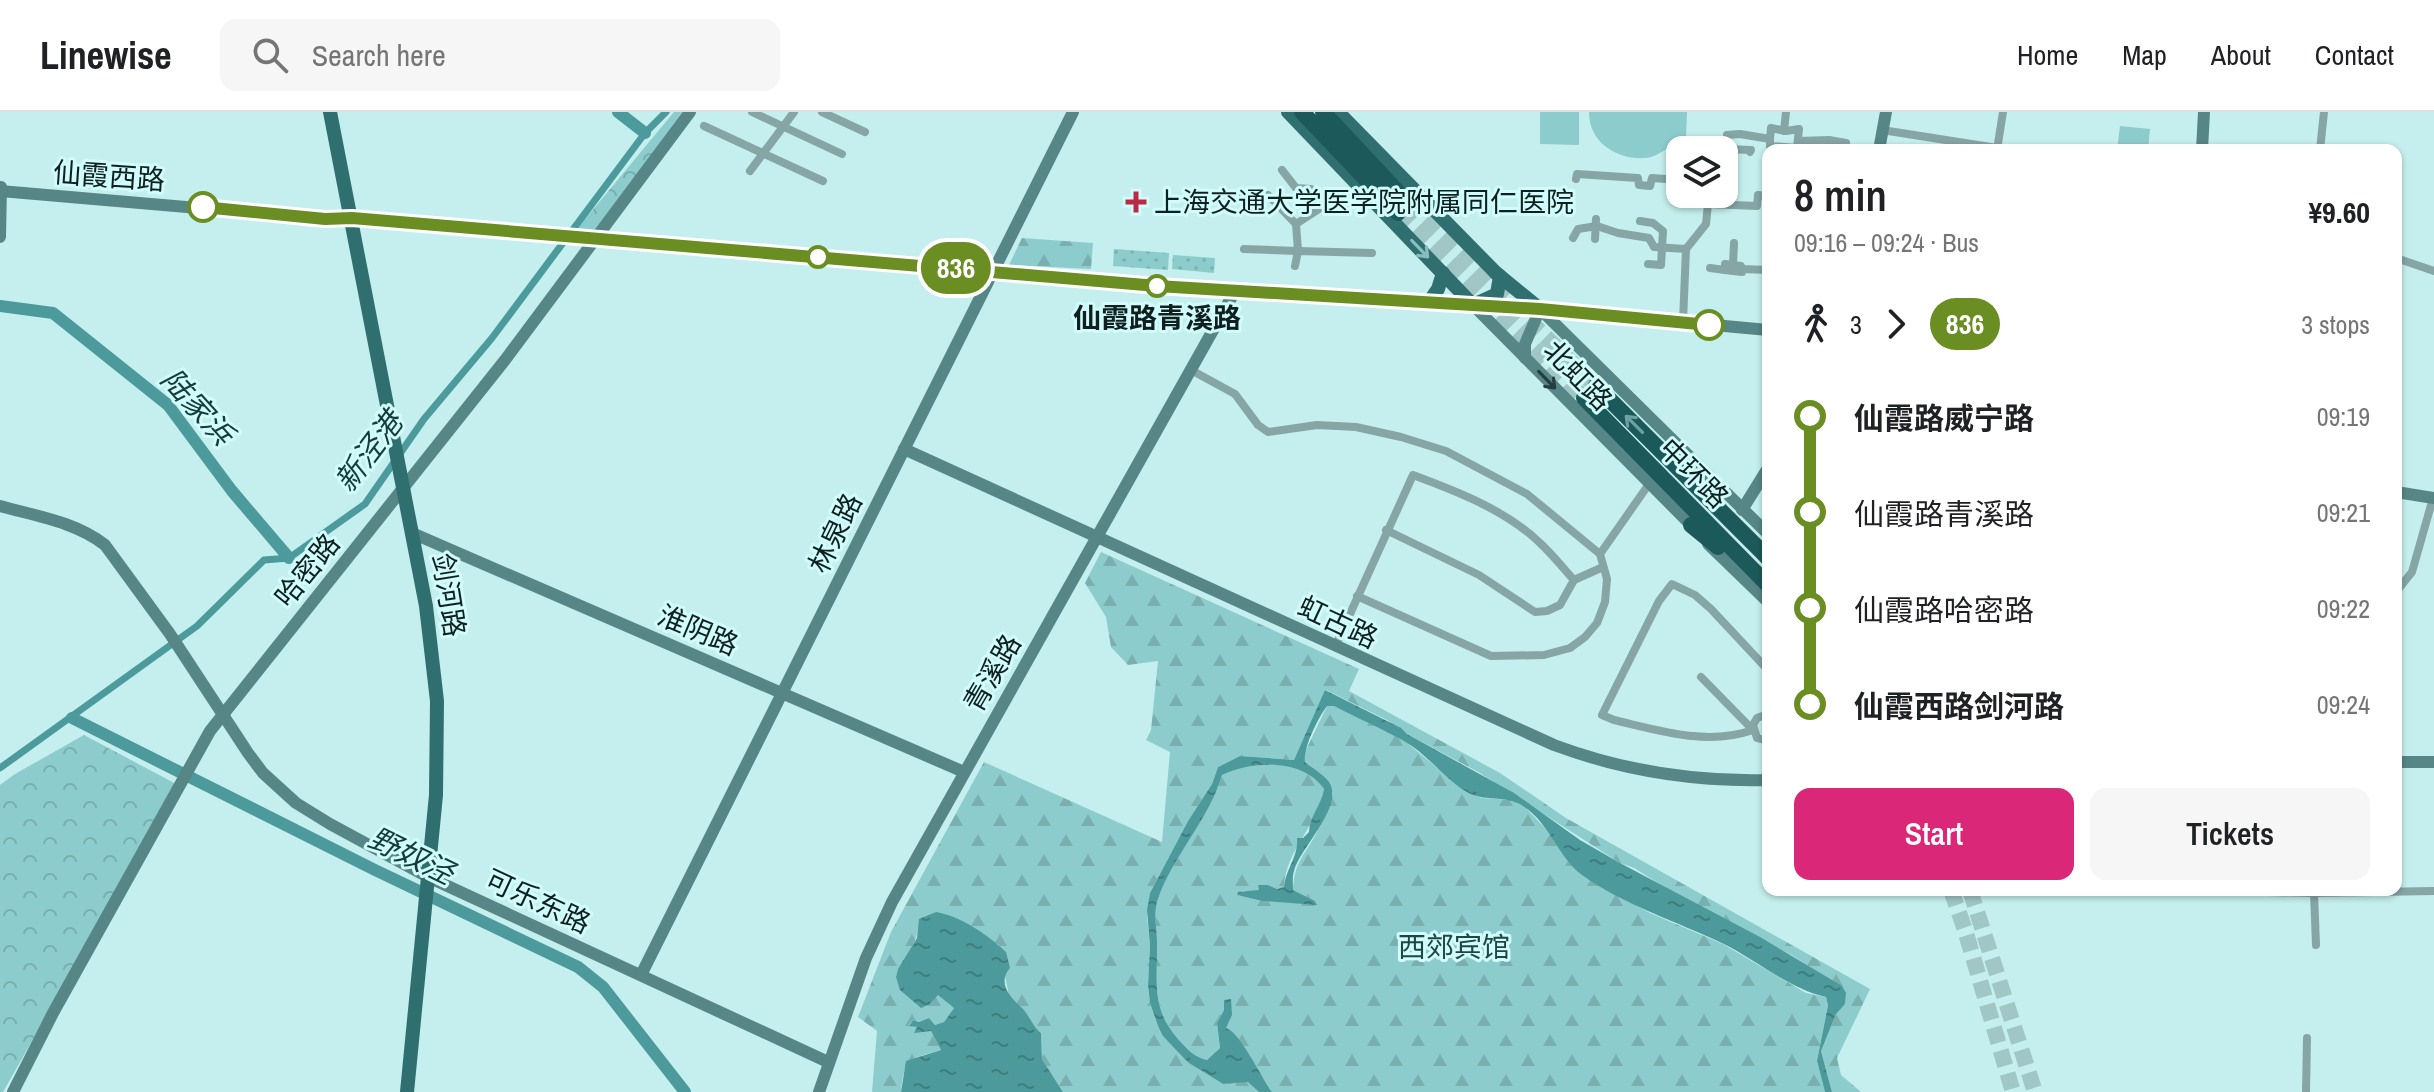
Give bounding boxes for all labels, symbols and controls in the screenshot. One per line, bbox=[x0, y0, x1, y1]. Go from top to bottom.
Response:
search box bbox=[220, 19, 780, 91]
text: Linewise bbox=[40, 30, 172, 81]
icon: search bbox=[248, 33, 292, 77]
text: Search here bbox=[312, 35, 446, 75]
text: Home bbox=[2017, 36, 2078, 74]
text: Map bbox=[2122, 36, 2167, 74]
text: About bbox=[2211, 36, 2271, 74]
text: Contact bbox=[2315, 36, 2394, 74]
map controls bbox=[1666, 136, 1738, 208]
button: layers bbox=[1666, 136, 1738, 208]
street label: 仙霞西路 bbox=[52, 153, 166, 199]
text: 8 min bbox=[1794, 165, 1887, 225]
place label: 上海交通大学医学院附属同仁医院 bbox=[1154, 183, 1574, 221]
marker: 上海交通大学医学院附属同仁医院 bbox=[1125, 191, 1147, 213]
unlabelled marker bbox=[188, 192, 218, 222]
text: ¥9.60 bbox=[2308, 192, 2370, 232]
text: 09:16 – 09:24 · Bus bbox=[1794, 225, 1979, 260]
one-way arrow bbox=[1410, 239, 1429, 259]
line badge: 836 bbox=[910, 242, 1002, 294]
unlabelled marker bbox=[807, 246, 829, 268]
text: 836 bbox=[937, 249, 975, 287]
marker: 仙霞路青溪路 bbox=[1146, 275, 1168, 297]
place label: 仙霞路青溪路 bbox=[1073, 299, 1241, 337]
icon: walk bbox=[1794, 302, 1838, 346]
icon: forward bbox=[1874, 302, 1918, 346]
text: 836 bbox=[1946, 305, 1984, 343]
text: 3 bbox=[1850, 307, 1862, 342]
text: 3 stops bbox=[2301, 307, 2370, 342]
unlabelled marker bbox=[1694, 310, 1724, 340]
street label: 北虹路 bbox=[1535, 332, 1621, 418]
water label: 陆家浜 bbox=[153, 360, 245, 455]
one-way arrow bbox=[1538, 370, 1557, 390]
text: 仙霞路威宁路 bbox=[1854, 398, 2034, 438]
text: 09:19 bbox=[2317, 399, 2370, 434]
water label: 新泾港 bbox=[325, 400, 414, 499]
one-way arrow bbox=[1625, 415, 1644, 434]
street label: 中环路 bbox=[1651, 430, 1737, 516]
street label: 林泉路 bbox=[800, 487, 870, 579]
text: 仙霞路青溪路 bbox=[1854, 494, 2034, 534]
text: 09:21 bbox=[2317, 495, 2370, 530]
street label: 哈密路 bbox=[266, 525, 348, 615]
street label: 剑河路 bbox=[424, 551, 474, 639]
street label: 虹古路 bbox=[1292, 587, 1384, 657]
text: 仙霞路哈密路 bbox=[1854, 590, 2034, 630]
text: 09:22 bbox=[2317, 591, 2370, 626]
street label: 淮阴路 bbox=[652, 596, 744, 664]
street label: 青溪路 bbox=[955, 627, 1029, 719]
text: 仙霞西路剑河路 bbox=[1854, 686, 2064, 726]
text: 09:24 bbox=[2317, 687, 2370, 722]
button: Start bbox=[1794, 788, 2074, 880]
button: Tickets bbox=[2090, 788, 2370, 880]
water label: 野奴泾 bbox=[362, 817, 463, 894]
street label: 可乐东路 bbox=[479, 860, 597, 942]
park label: 西郊宾馆 bbox=[1398, 928, 1510, 966]

